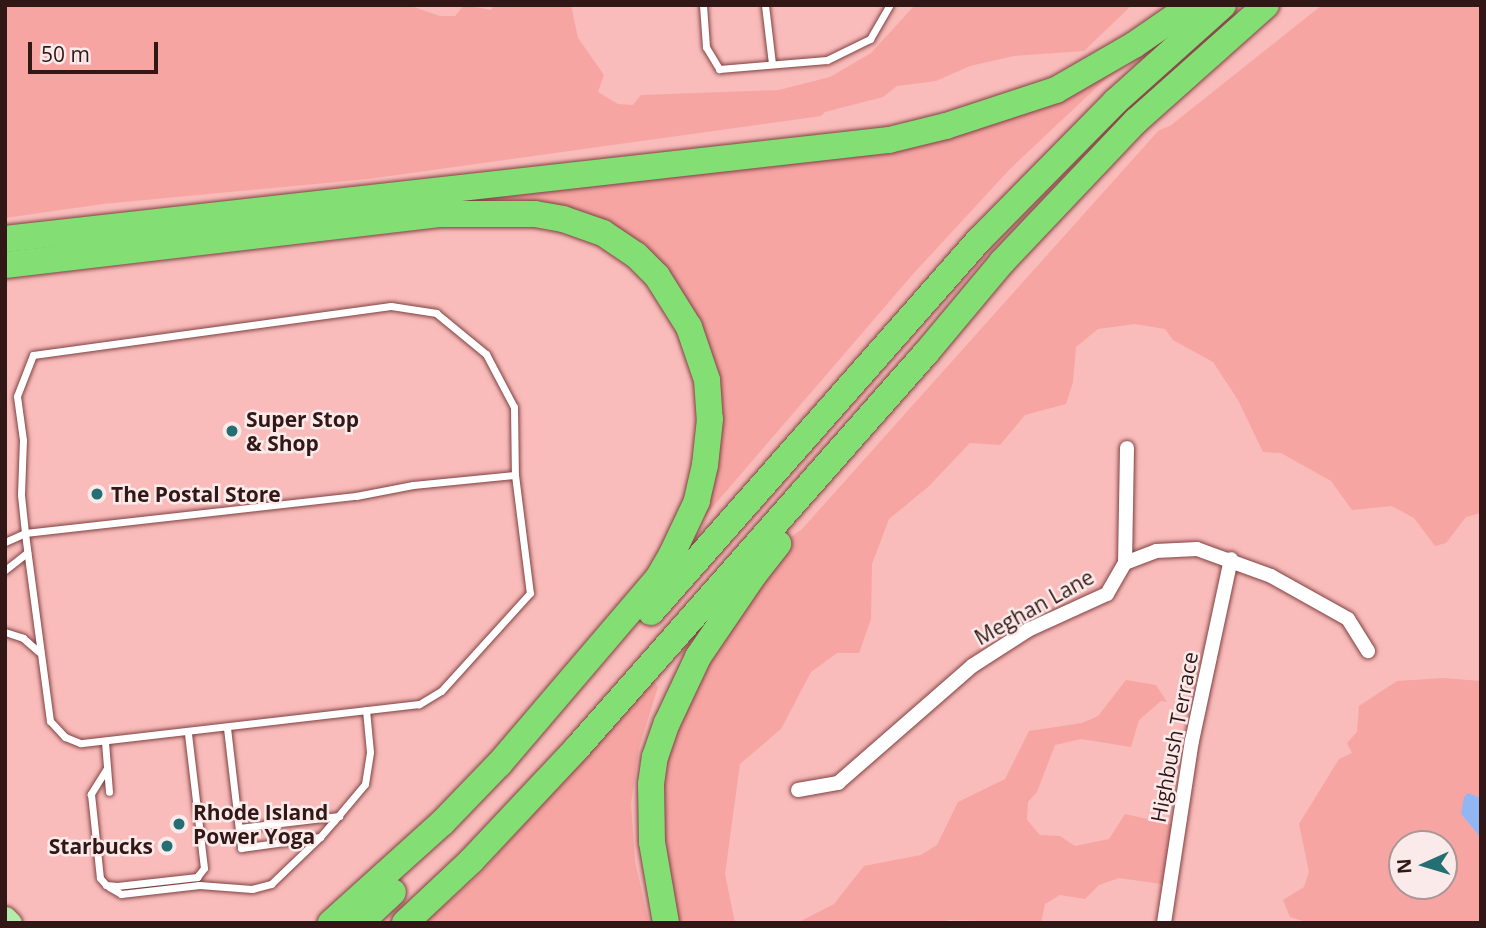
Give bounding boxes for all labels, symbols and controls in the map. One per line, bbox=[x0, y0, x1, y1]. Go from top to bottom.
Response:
scale bar bbox=[32, 28, 161, 72]
text: 50 m bbox=[41, 40, 90, 68]
place label: Super Stop & Shop bbox=[246, 406, 359, 456]
marker: Super Stop & Shop bbox=[224, 423, 240, 439]
place label: The Postal Store bbox=[111, 481, 281, 507]
marker: The Postal Store bbox=[89, 486, 105, 502]
street label: Meghan Lane bbox=[970, 564, 1098, 650]
street label: Highbush Terrace bbox=[1145, 650, 1203, 824]
place label: Rhode Island Power Yoga bbox=[193, 799, 328, 849]
marker: Rhode Island Power Yoga bbox=[171, 816, 187, 832]
north arrow bbox=[1388, 830, 1458, 900]
place label: Starbucks bbox=[49, 833, 153, 859]
marker: Starbucks bbox=[159, 838, 175, 854]
text: N bbox=[1391, 858, 1418, 875]

